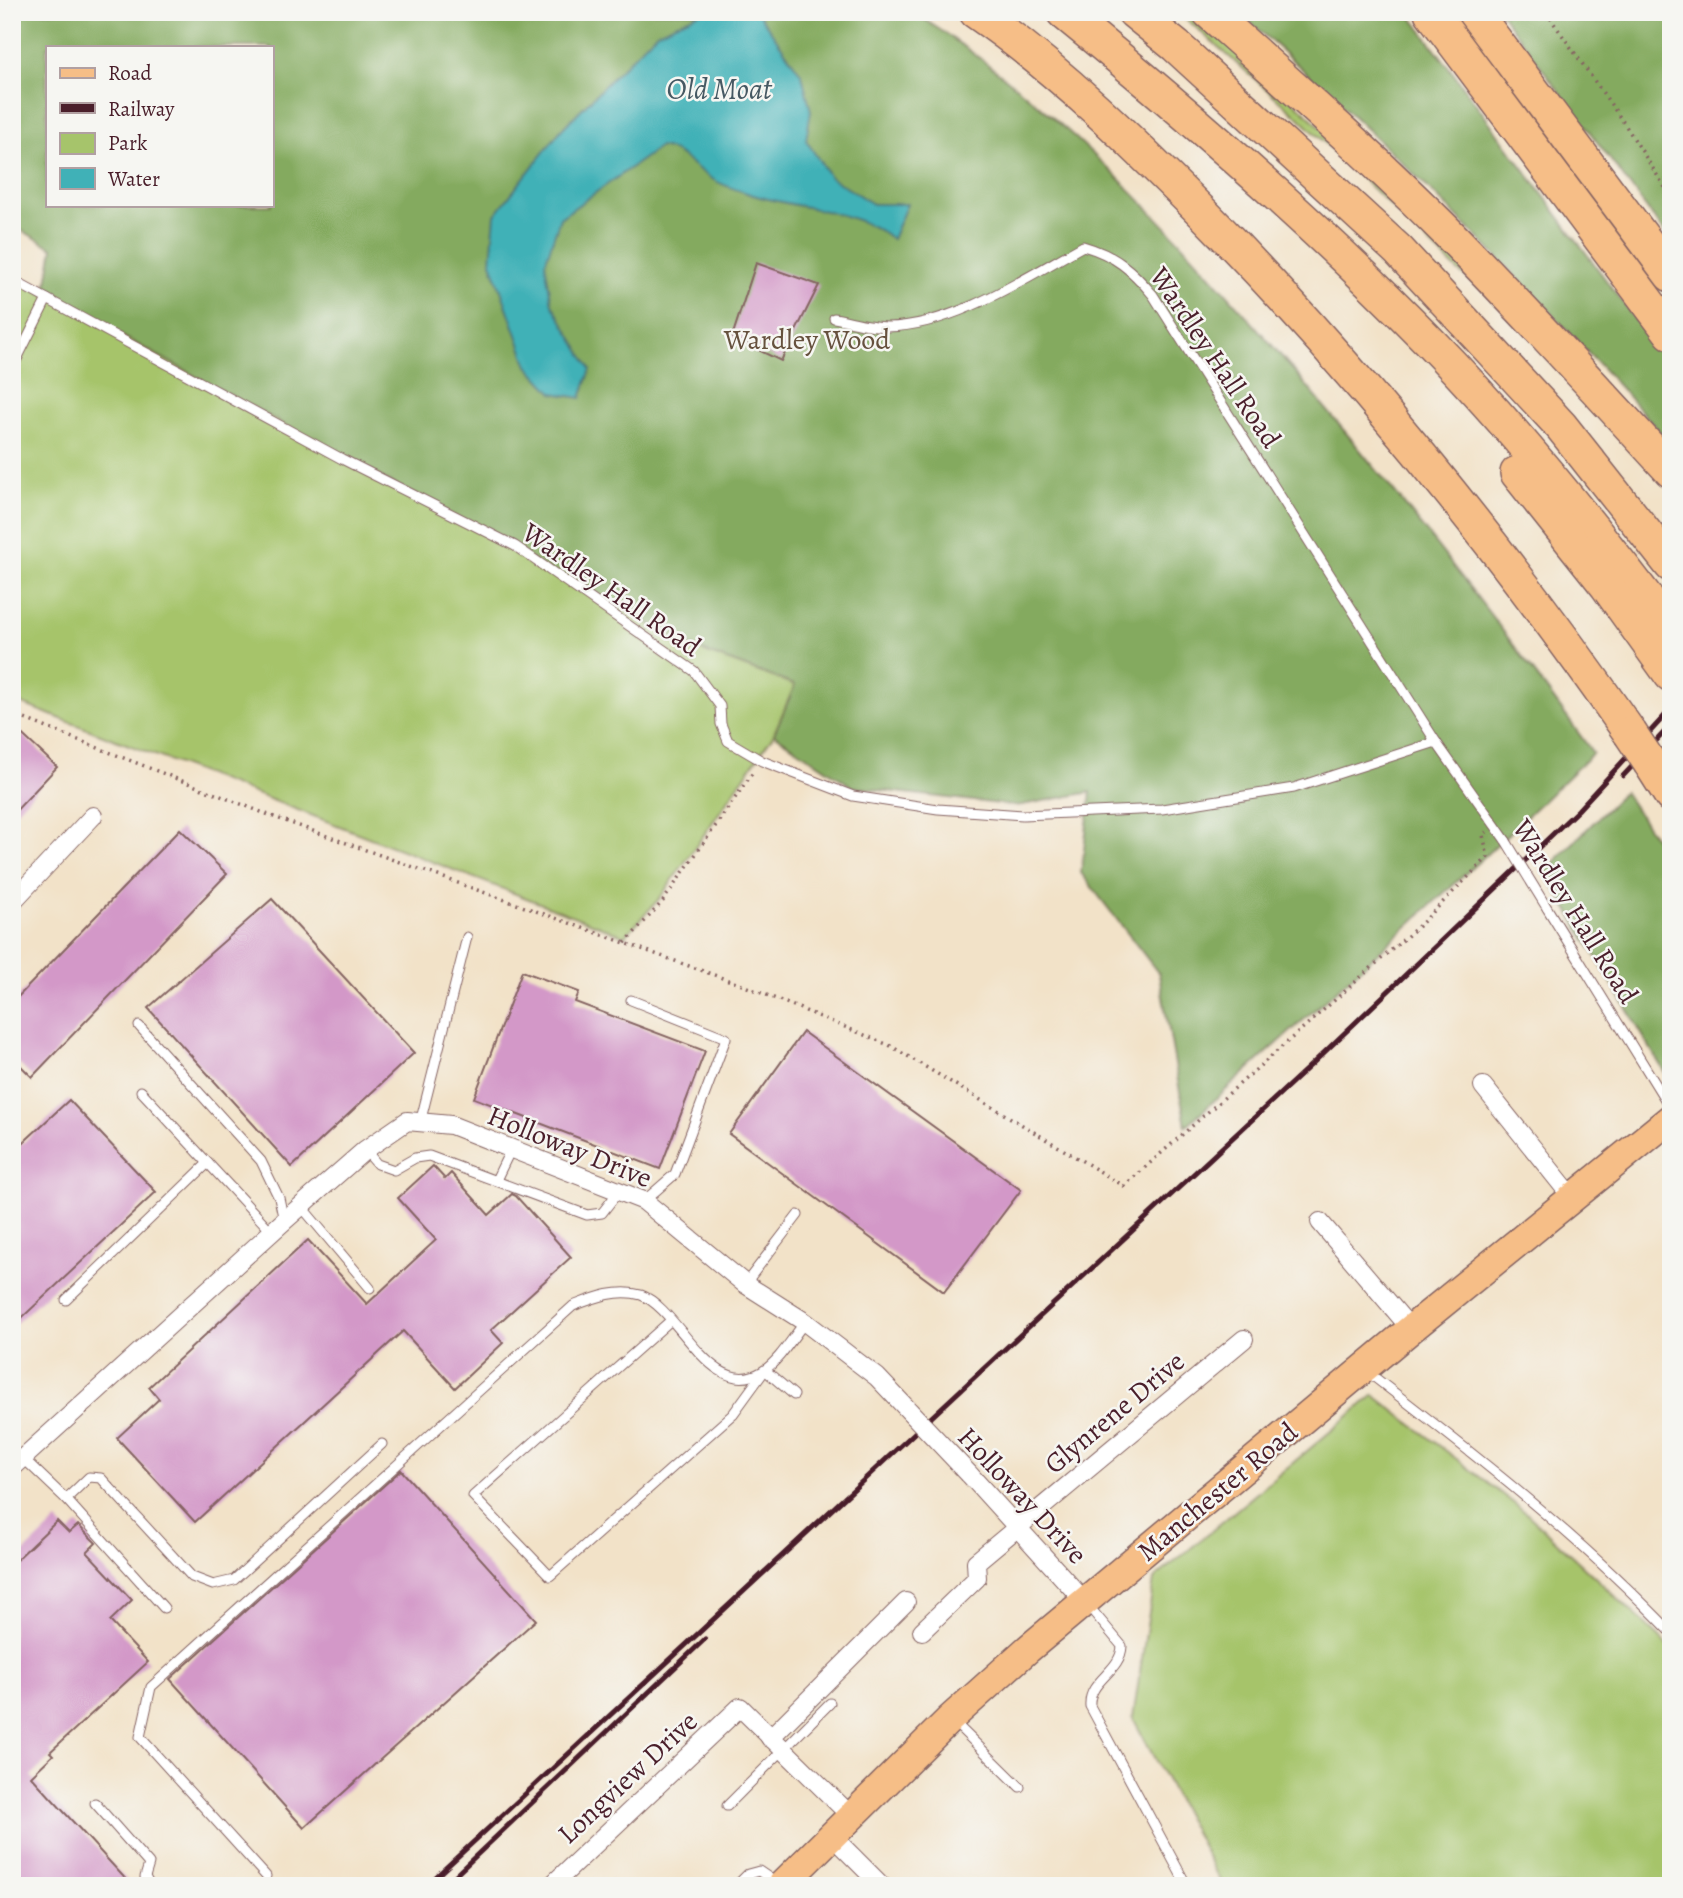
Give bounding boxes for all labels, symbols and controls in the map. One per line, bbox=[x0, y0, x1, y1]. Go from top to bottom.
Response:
legend bbox=[46, 46, 273, 206]
text: Road bbox=[108, 59, 152, 87]
water label: Old Moat bbox=[667, 69, 773, 109]
text: Railway bbox=[108, 95, 175, 123]
text: Park bbox=[108, 129, 148, 157]
text: Water bbox=[107, 165, 160, 193]
street label: Wardley Hall Road bbox=[1140, 259, 1290, 456]
park label: Wardley Wood bbox=[723, 321, 891, 359]
street label: Wardley Hall Road bbox=[513, 513, 709, 666]
street label: Wardley Hall Road bbox=[1503, 811, 1648, 1012]
street label: Holloway Drive bbox=[482, 1097, 658, 1197]
street label: Glynrene Drive bbox=[1036, 1343, 1193, 1483]
street label: Manchester Road bbox=[1129, 1413, 1307, 1570]
street label: Holloway Drive bbox=[949, 1419, 1096, 1572]
street label: Longview Drive bbox=[549, 1703, 706, 1853]

